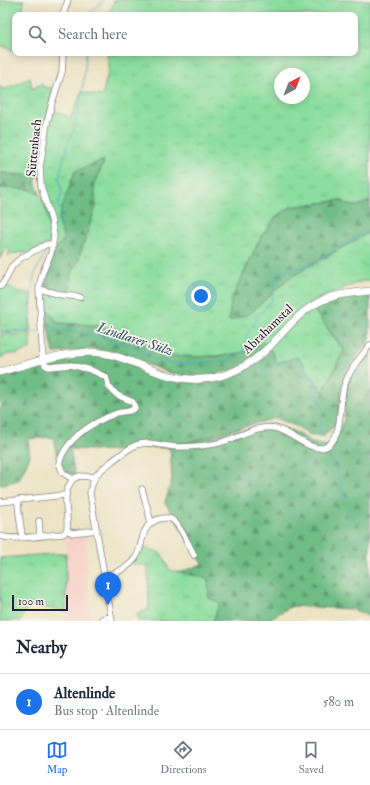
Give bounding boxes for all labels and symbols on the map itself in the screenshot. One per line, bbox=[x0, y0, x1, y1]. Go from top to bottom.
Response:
north arrow bbox=[274, 68, 310, 104]
street label: Süttenbach bbox=[23, 118, 45, 178]
your location bbox=[191, 286, 211, 306]
street label: Abrahamstal bbox=[239, 300, 297, 358]
water label: Lindlarer Sülz bbox=[94, 318, 175, 359]
pin: 1 bbox=[95, 572, 121, 605]
scale bar bbox=[12, 593, 68, 612]

